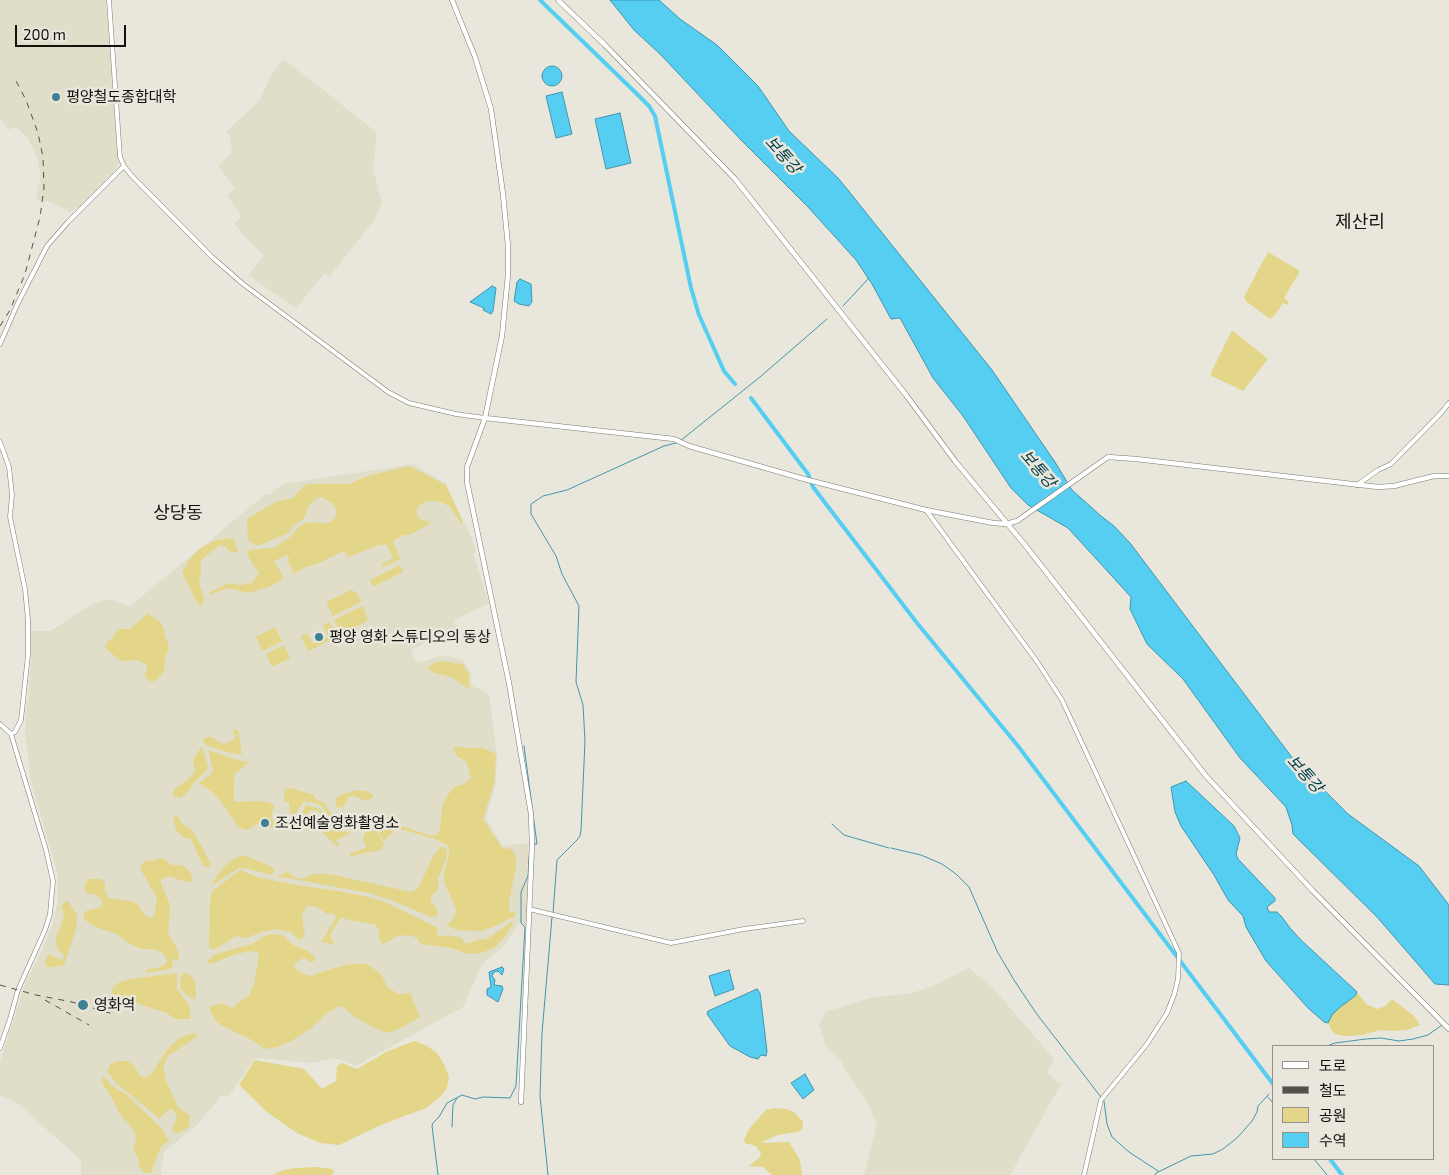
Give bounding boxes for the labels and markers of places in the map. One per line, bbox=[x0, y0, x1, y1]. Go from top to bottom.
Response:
place label: 평양철도종합대학 bbox=[66, 88, 176, 106]
marker: 평양철도종합대학 bbox=[50, 91, 62, 103]
place label: 평양 영화 스튜디오의 동상 bbox=[329, 628, 491, 646]
marker: 평양 영화 스튜디오의 동상 bbox=[313, 631, 325, 643]
place label: 조선예술영화촬영소 bbox=[275, 814, 399, 832]
marker: 조선예술영화촬영소 bbox=[259, 817, 271, 829]
place label: 영화역 bbox=[94, 996, 135, 1014]
marker: 영화역 bbox=[76, 998, 90, 1012]

